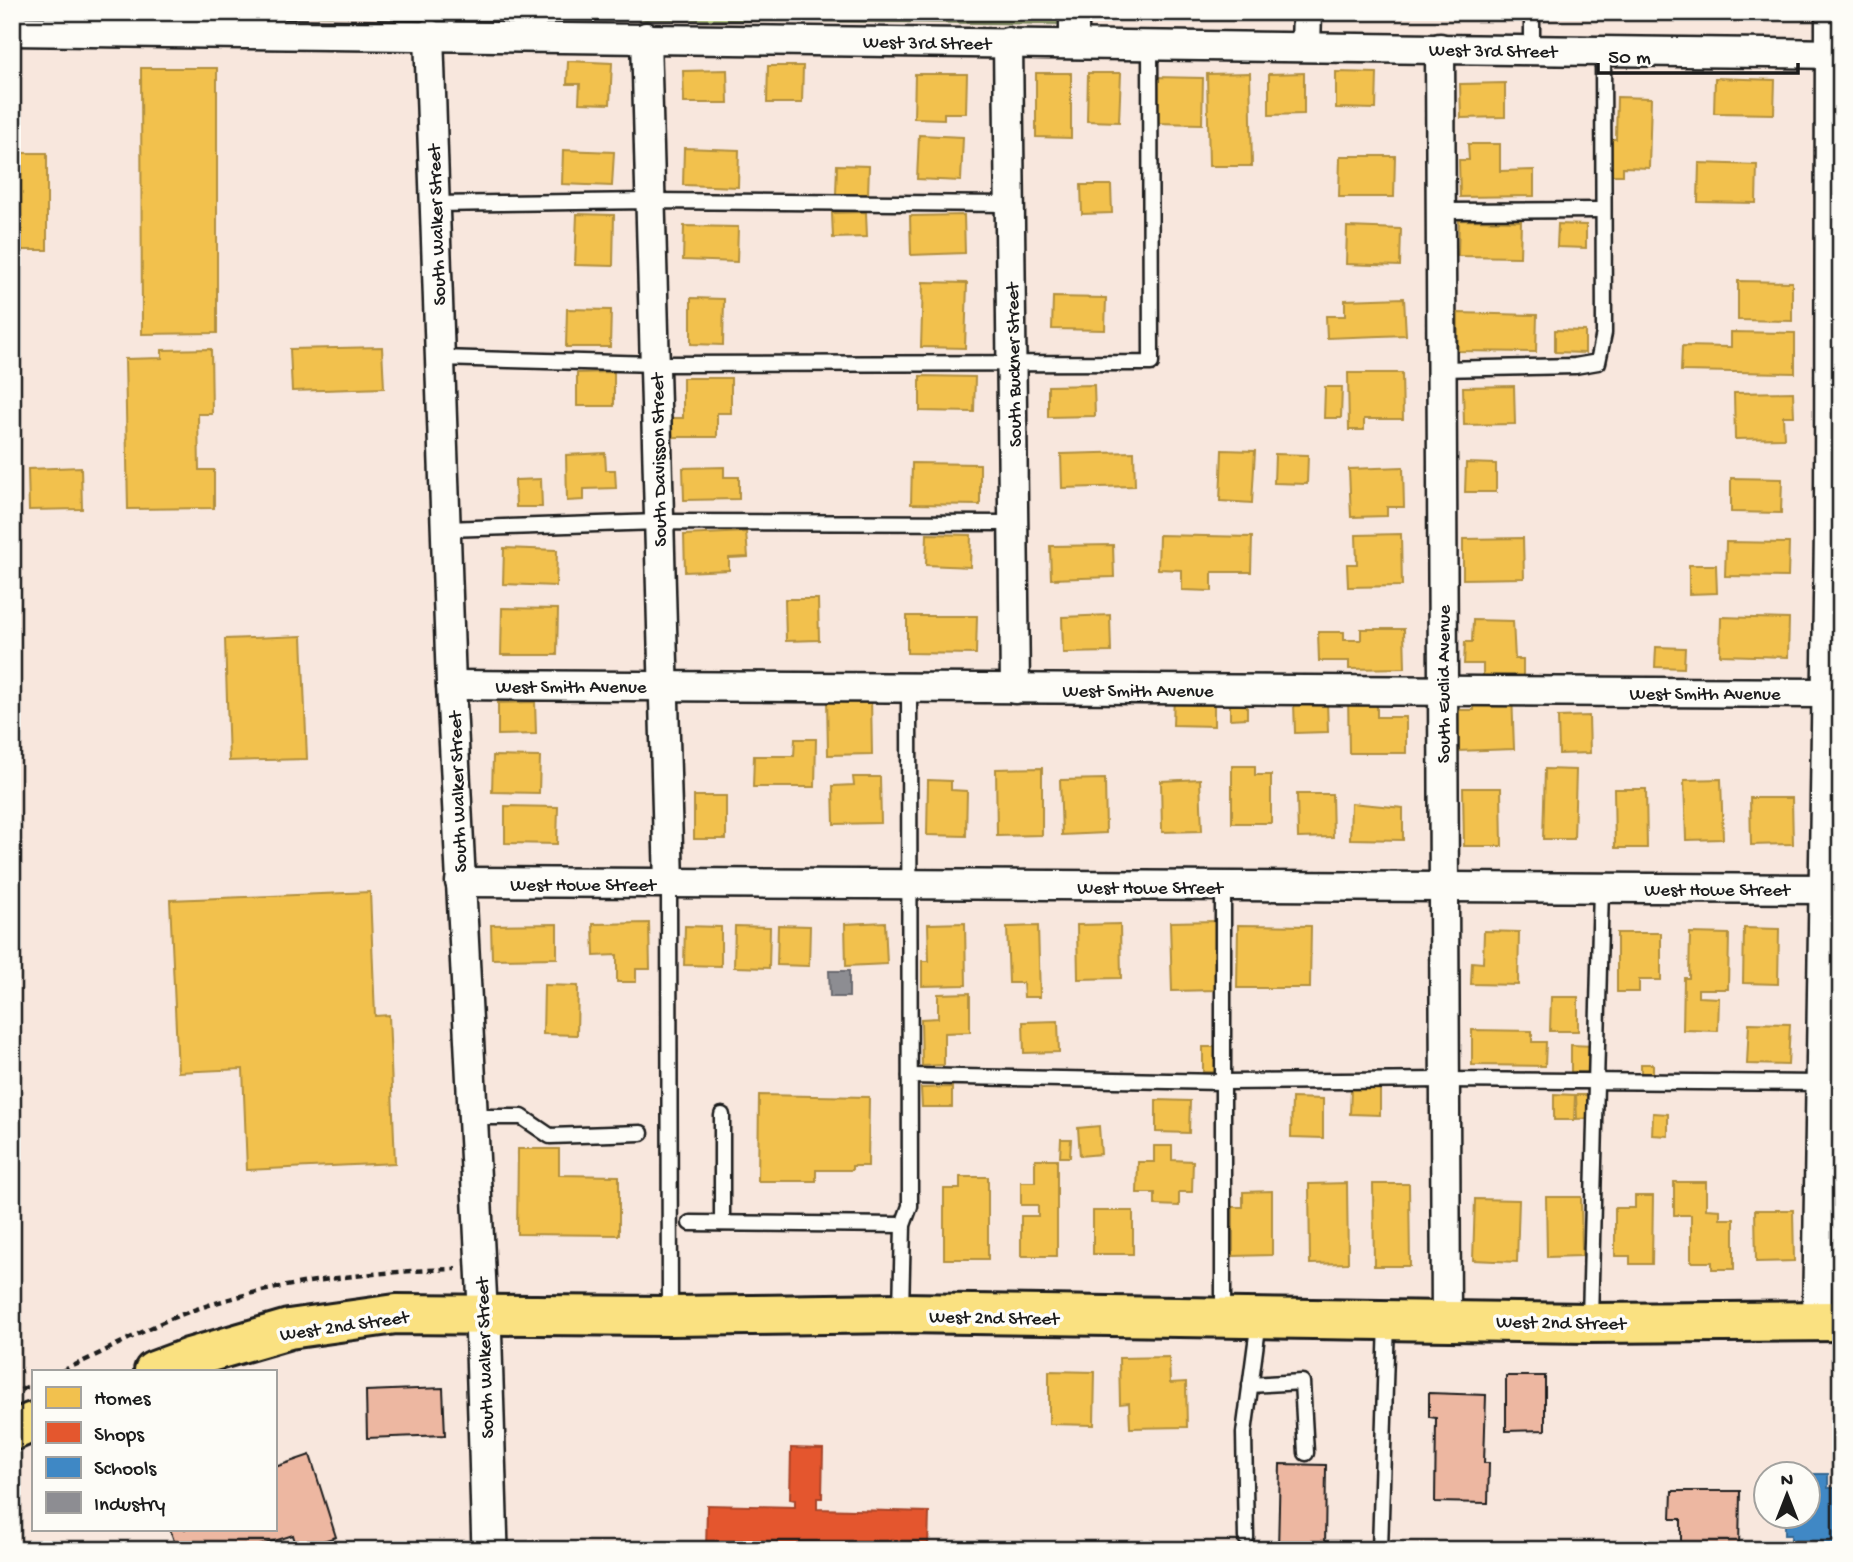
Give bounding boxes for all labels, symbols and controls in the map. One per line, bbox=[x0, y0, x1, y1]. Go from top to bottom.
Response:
street label: West 3rd Street bbox=[863, 32, 993, 57]
scale bar bbox=[1598, 32, 1797, 76]
street label: West 3rd Street bbox=[1429, 40, 1559, 65]
text: 50 m bbox=[1608, 47, 1651, 72]
street label: South Walker Street bbox=[424, 142, 453, 306]
street label: South Buckner Street bbox=[1003, 280, 1028, 447]
street label: South Davisson Street bbox=[647, 371, 674, 547]
street label: South Euclid Avenue bbox=[1434, 605, 1457, 763]
street label: West Smith Avenue bbox=[495, 677, 647, 700]
street label: West Smith Avenue bbox=[1062, 681, 1214, 704]
street label: West Smith Avenue bbox=[1629, 684, 1781, 707]
street label: South Walker Street bbox=[445, 709, 474, 873]
street label: West Howe Street bbox=[510, 875, 658, 898]
street label: West Howe Street bbox=[1077, 878, 1225, 901]
street label: West Howe Street bbox=[1644, 880, 1792, 903]
street label: South Walker Street bbox=[472, 1275, 501, 1439]
street label: West 2nd Street bbox=[279, 1307, 413, 1348]
street label: West 2nd Street bbox=[929, 1307, 1061, 1332]
street label: West 2nd Street bbox=[1496, 1312, 1628, 1337]
legend bbox=[32, 1370, 276, 1530]
text: Homes bbox=[94, 1388, 152, 1413]
text: Shops bbox=[94, 1424, 145, 1449]
text: Schools bbox=[94, 1458, 158, 1483]
north arrow bbox=[1752, 1460, 1822, 1530]
text: N bbox=[1781, 1470, 1793, 1493]
text: Industry bbox=[94, 1494, 165, 1519]

